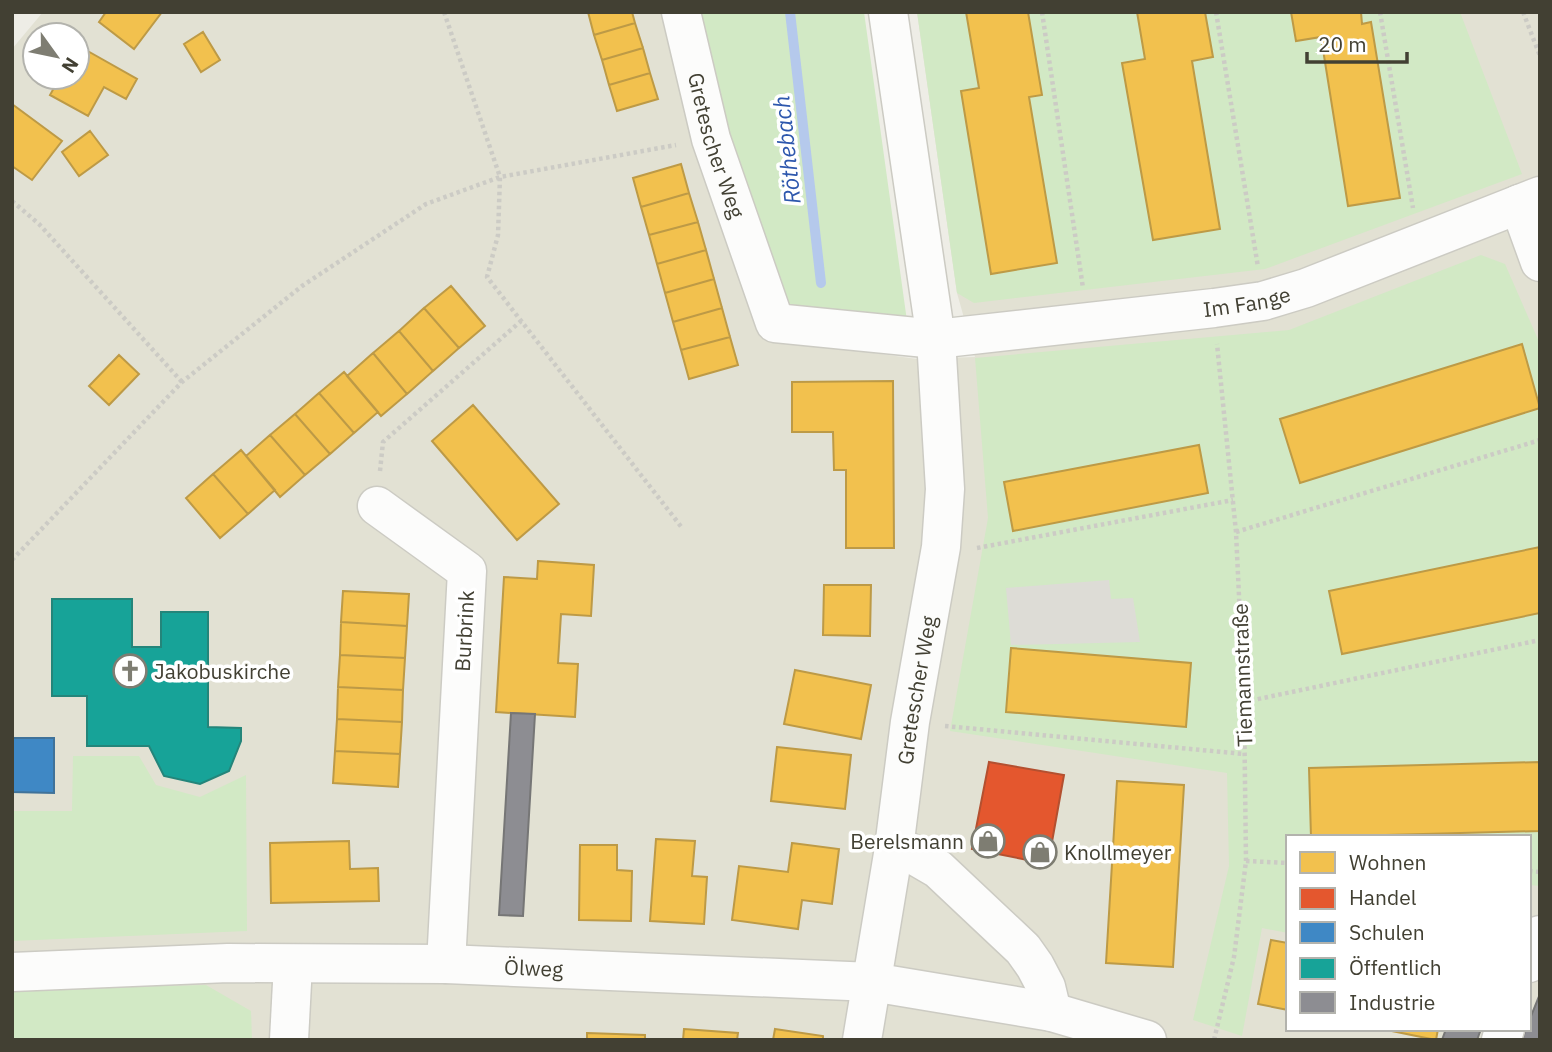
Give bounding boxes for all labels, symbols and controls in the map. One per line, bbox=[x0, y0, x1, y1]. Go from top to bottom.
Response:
north arrow bbox=[21, 21, 91, 91]
scale bar bbox=[1307, 21, 1407, 65]
text: 20 m bbox=[1318, 30, 1367, 58]
text: N bbox=[56, 53, 84, 78]
street label: Gretescher Weg bbox=[682, 70, 751, 222]
water label: Röthebach bbox=[765, 94, 807, 206]
street label: Im Fange bbox=[1202, 280, 1294, 323]
street label: Burbrink bbox=[448, 590, 480, 672]
street label: Tiemannstraße bbox=[1226, 603, 1258, 747]
street label: Gretescher Weg bbox=[891, 614, 943, 766]
church icon: Jakobuskirche bbox=[111, 652, 149, 690]
place label: Jakobuskirche bbox=[154, 657, 291, 685]
shop icon: Berelsmann bbox=[969, 822, 1007, 860]
place label: Berelsmann bbox=[850, 827, 964, 855]
shop icon: Knollmeyer bbox=[1021, 833, 1059, 871]
legend bbox=[1286, 835, 1531, 1031]
place label: Knollmeyer bbox=[1064, 838, 1172, 866]
text: Wohnen bbox=[1349, 848, 1426, 876]
text: Handel bbox=[1349, 883, 1417, 911]
text: Schulen bbox=[1349, 918, 1425, 946]
street label: Ölweg bbox=[504, 952, 564, 983]
text: Öffentlich bbox=[1349, 953, 1442, 981]
text: Industrie bbox=[1349, 988, 1435, 1016]

